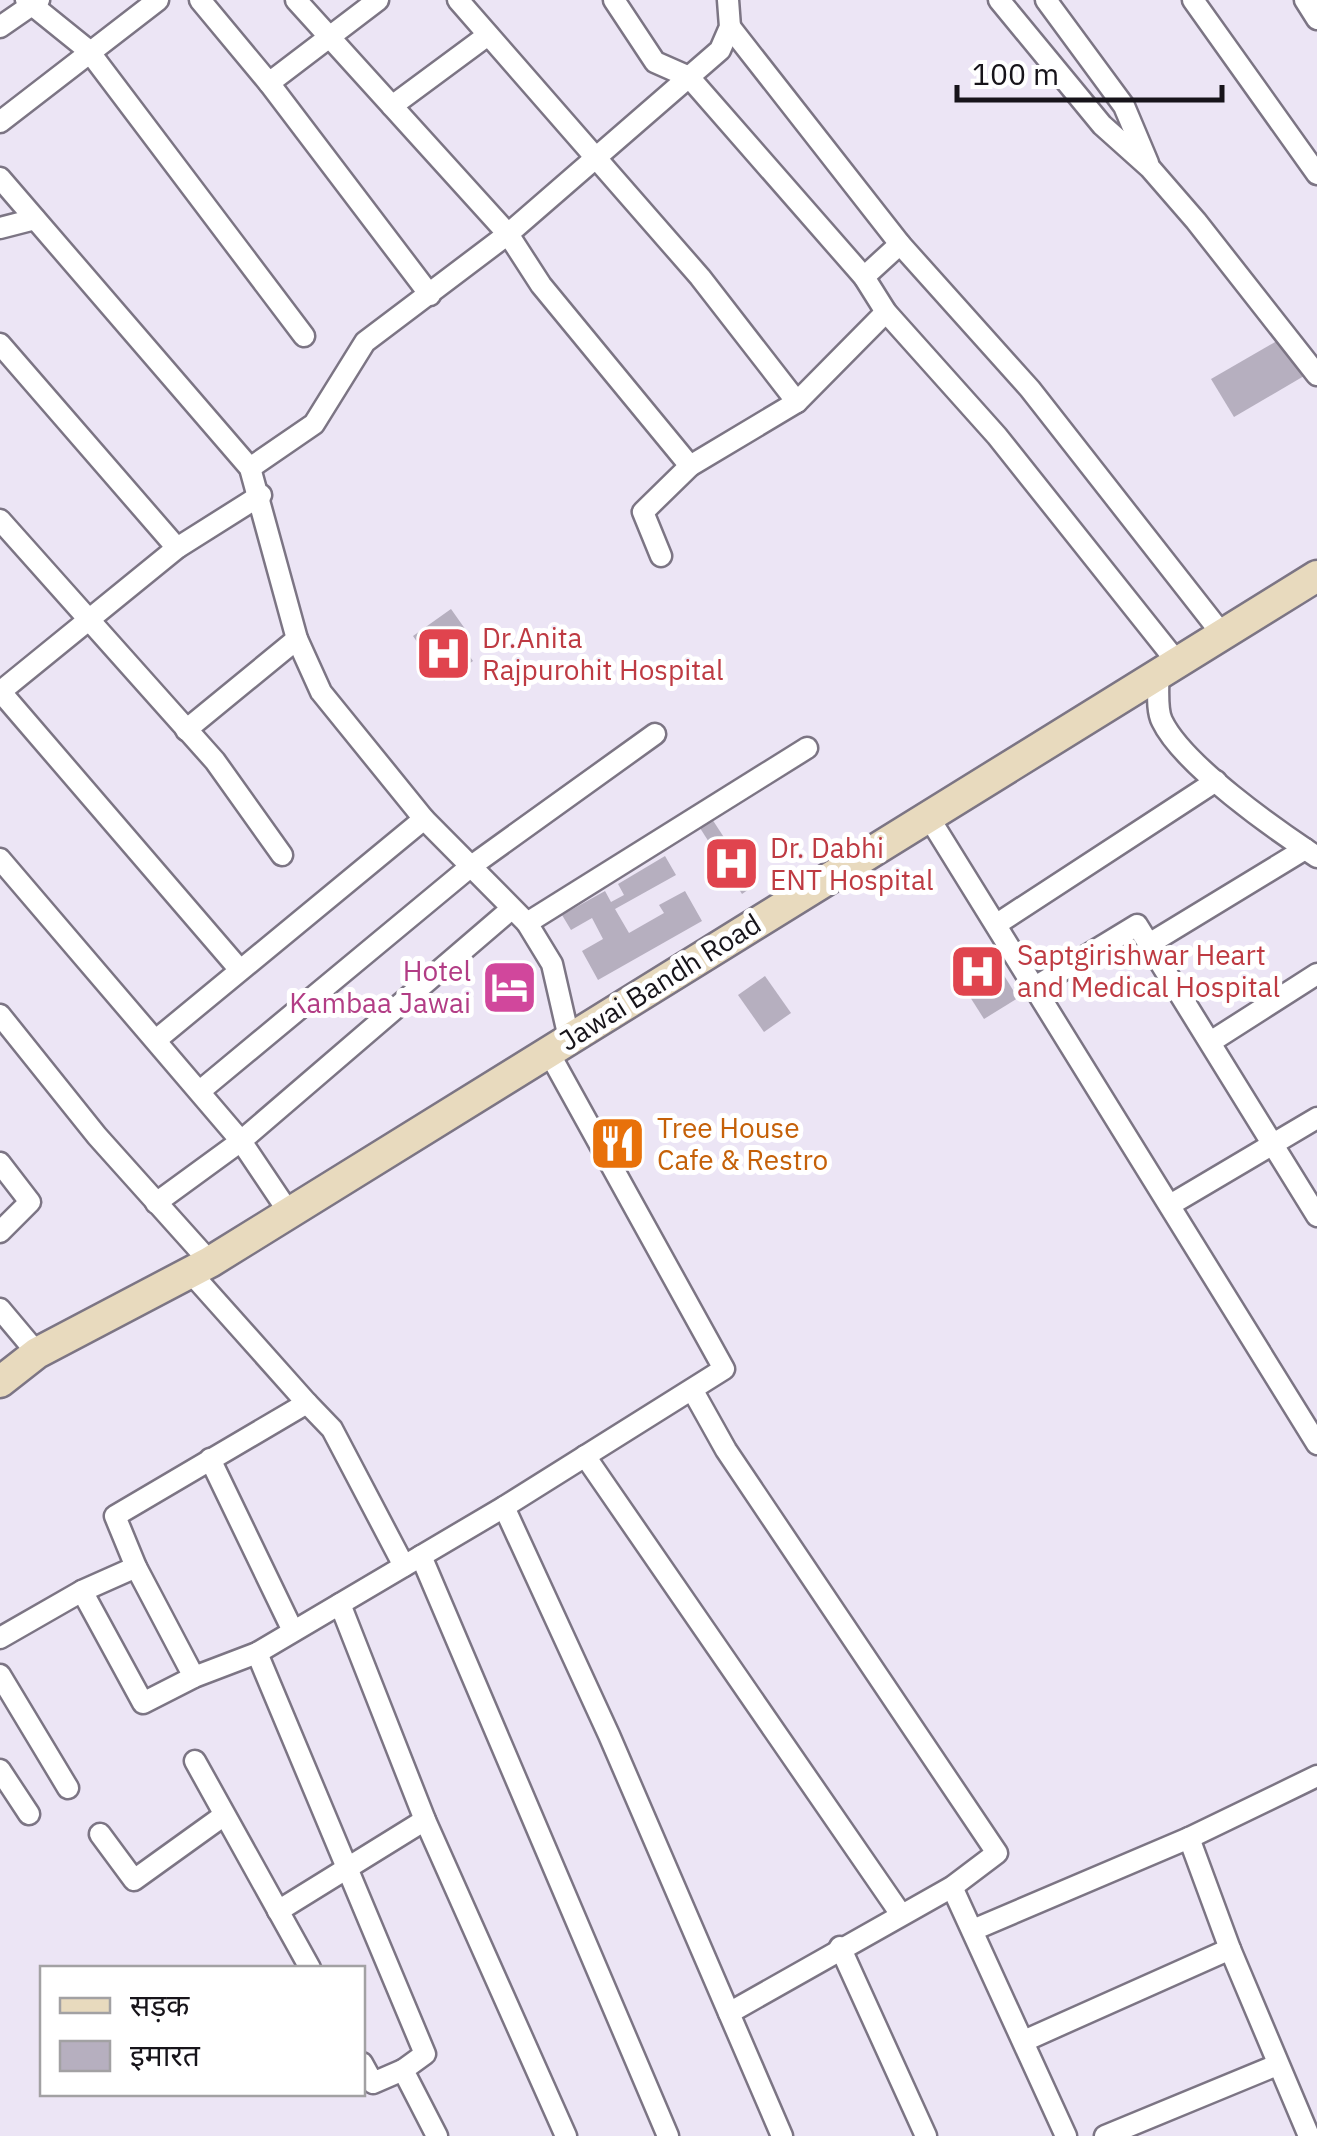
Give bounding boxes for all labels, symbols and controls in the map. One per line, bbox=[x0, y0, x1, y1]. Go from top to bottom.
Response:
scale bar bbox=[957, 40, 1222, 102]
text: 100 m bbox=[972, 54, 1059, 93]
place label: Dr.Anita Rajpurohit Hospital bbox=[482, 619, 724, 688]
hospital icon: Dr.Anita Rajpurohit Hospital bbox=[413, 624, 473, 684]
place label: Dr. Dabhi ENT Hospital bbox=[770, 829, 934, 898]
hospital icon: Dr. Dabhi ENT Hospital bbox=[701, 834, 761, 894]
street label: Jawai Bandh Road bbox=[552, 905, 768, 1059]
place label: Saptgirishwar Heart and Medical Hospital bbox=[1017, 936, 1280, 1005]
hospital icon: Saptgirishwar Heart and Medical Hospital bbox=[948, 941, 1008, 1001]
place label: Hotel Kambaa Jawai bbox=[289, 952, 471, 1021]
hotel icon: Hotel Kambaa Jawai bbox=[480, 957, 540, 1017]
place label: Tree House Cafe & Restro bbox=[657, 1109, 828, 1178]
restaurant icon: Tree House Cafe & Restro bbox=[588, 1114, 648, 1174]
legend bbox=[40, 1966, 365, 2096]
text: सड़क bbox=[130, 1985, 190, 2024]
text: इमारत bbox=[130, 2035, 201, 2074]

